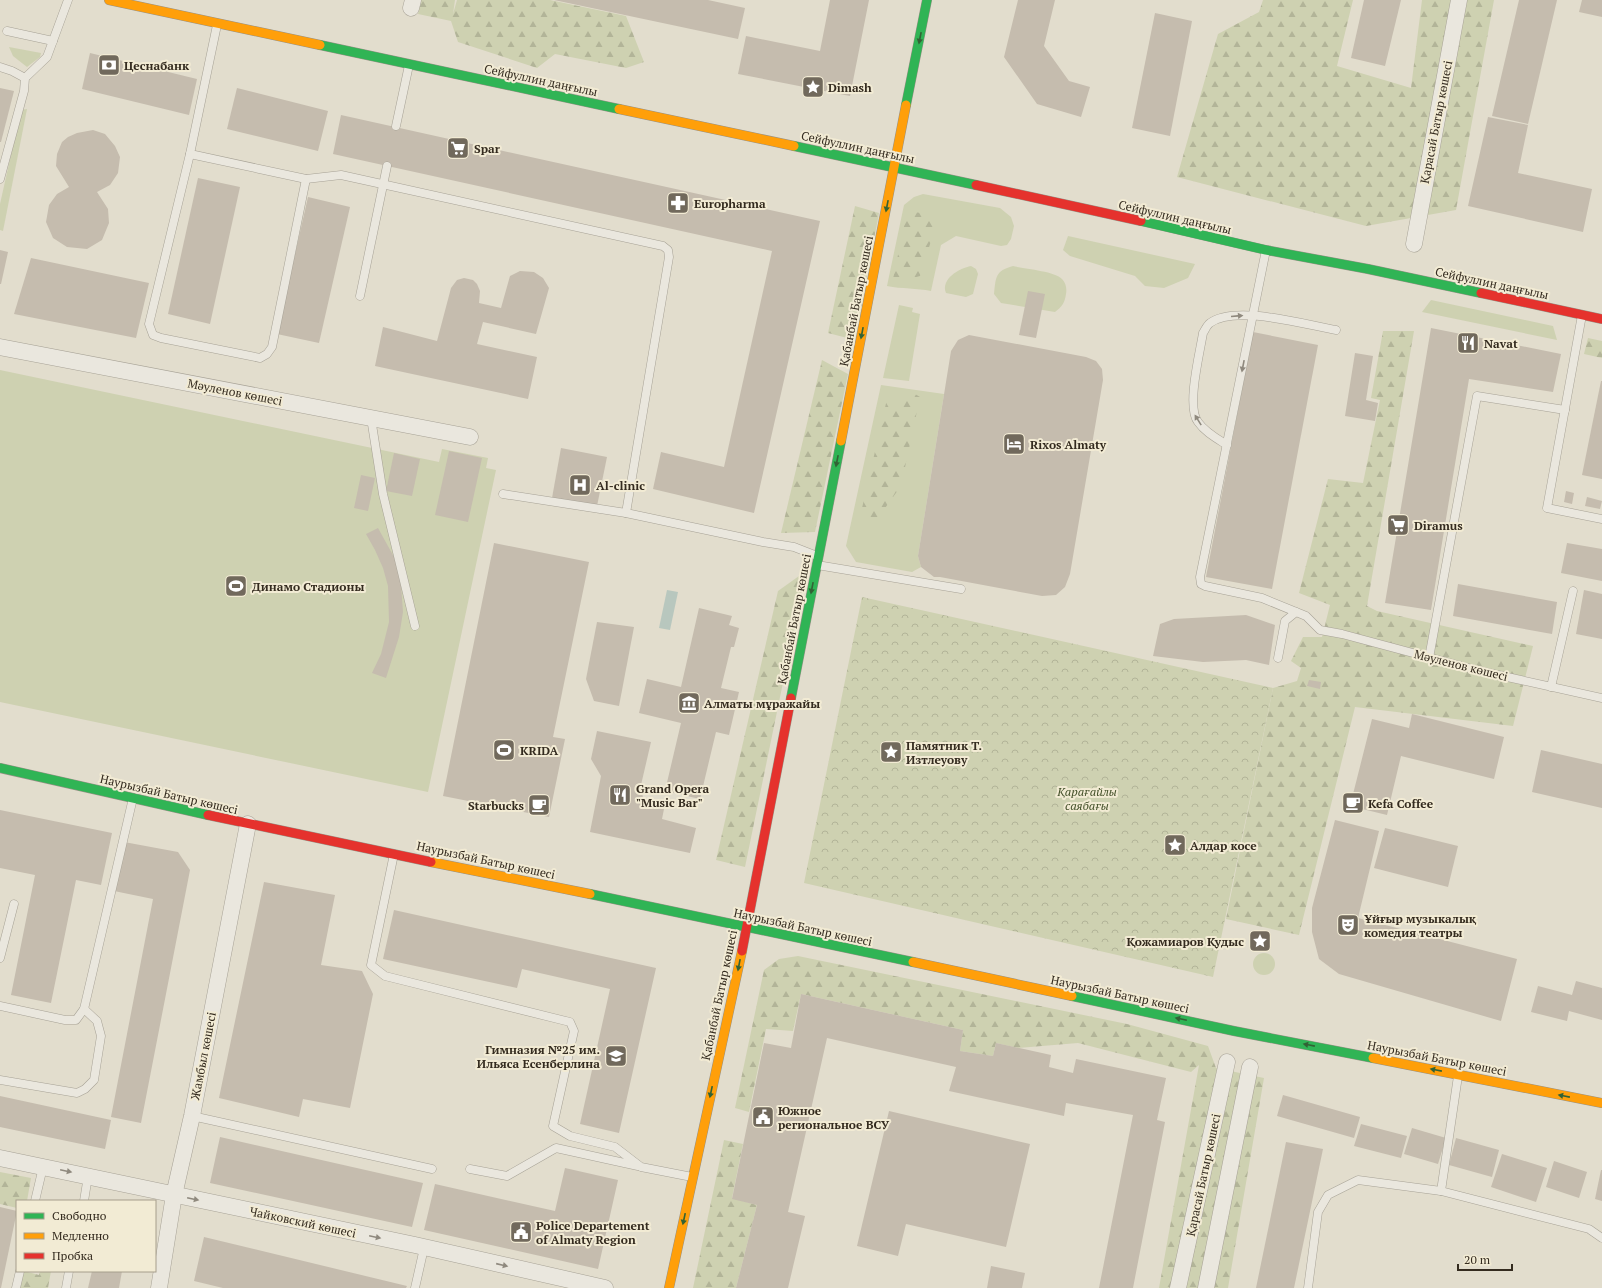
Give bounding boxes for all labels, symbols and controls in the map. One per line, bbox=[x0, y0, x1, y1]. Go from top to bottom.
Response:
one-way arrow bbox=[916, 32, 922, 44]
bank icon: Цеснабанк bbox=[96, 52, 122, 78]
place label: Цеснабанк bbox=[124, 58, 190, 73]
street label: Қарасай Батыр көшесі bbox=[1417, 59, 1455, 185]
street label: Сейфуллин даңғылы bbox=[483, 61, 599, 99]
place icon: Dimash bbox=[800, 74, 826, 100]
place label: Dimash bbox=[828, 80, 872, 95]
street label: Сейфуллин даңғылы bbox=[800, 128, 916, 166]
supermarket icon: Spar bbox=[445, 135, 471, 161]
place label: Spar bbox=[474, 141, 501, 156]
pharmacy icon: Europharma bbox=[665, 190, 691, 216]
place label: Europharma bbox=[694, 196, 766, 211]
street label: Сейфуллин даңғылы bbox=[1117, 197, 1233, 237]
one-way arrow bbox=[884, 199, 890, 212]
street label: Қабанбай Батыр көшесі bbox=[836, 234, 876, 368]
street label: Сейфуллин даңғылы bbox=[1434, 264, 1550, 302]
one-way arrow bbox=[1230, 312, 1243, 319]
one-way arrow bbox=[859, 327, 865, 339]
restaurant icon: Navat bbox=[1455, 330, 1481, 356]
place label: Navat bbox=[1484, 336, 1518, 351]
one-way arrow bbox=[1239, 360, 1245, 372]
street label: Мәуленов көшесі bbox=[186, 375, 284, 409]
one-way arrow bbox=[1194, 414, 1201, 426]
hotel icon: Rixos Almaty bbox=[1001, 431, 1027, 457]
place label: Rixos Almaty bbox=[1030, 437, 1107, 452]
one-way arrow bbox=[833, 455, 839, 467]
hospital icon: Al-clinic bbox=[567, 472, 593, 498]
place label: Al-clinic bbox=[596, 478, 645, 493]
supermarket icon: Diramus bbox=[1385, 512, 1411, 538]
place label: Diramus bbox=[1414, 518, 1463, 533]
street label: Қабанбай Батыр көшесі bbox=[774, 552, 814, 686]
sports icon: Динамо Стадионы bbox=[223, 573, 249, 599]
place label: Динамо Стадионы bbox=[252, 579, 364, 594]
one-way arrow bbox=[808, 582, 814, 594]
street label: Мәуленов көшесі bbox=[1412, 646, 1510, 684]
museum icon: Алматы мұражайы bbox=[676, 690, 702, 716]
place label: Алматы мұражайы bbox=[704, 696, 820, 711]
sports icon: KRIDA bbox=[491, 737, 517, 763]
place label: Памятник Т. Изтлеуову bbox=[906, 738, 982, 767]
place icon: Памятник Т. Изтлеуову bbox=[878, 739, 904, 765]
place label: KRIDA bbox=[520, 743, 559, 758]
street label: Наурызбай Батыр көшесі bbox=[99, 771, 240, 817]
place label: Grand Opera "Music Bar" bbox=[636, 781, 709, 810]
restaurant icon: Grand Opera "Music Bar" bbox=[607, 782, 633, 808]
park label: Қарағайлы саябағы bbox=[1056, 784, 1117, 813]
cafe icon: Kefa Coffee bbox=[1340, 790, 1366, 816]
cafe icon: Starbucks bbox=[526, 792, 552, 818]
place label: Kefa Coffee bbox=[1368, 796, 1434, 811]
place label: Starbucks bbox=[468, 798, 525, 813]
place icon: Алдар косе bbox=[1162, 832, 1188, 858]
street label: Наурызбай Батыр көшесі bbox=[415, 838, 557, 882]
place label: Алдар косе bbox=[1190, 838, 1257, 853]
street label: Наурызбай Батыр көшесі bbox=[732, 905, 874, 949]
place label: Ұйғыр музыкалық комедия театры bbox=[1364, 911, 1477, 940]
theatre icon: Ұйғыр музыкалық комедия театры bbox=[1335, 912, 1361, 938]
street label: Қабанбай Батыр көшесі bbox=[698, 928, 740, 1062]
place icon: Қожамиаров Қудыс bbox=[1247, 928, 1273, 954]
place label: Қожамиаров Қудыс bbox=[1127, 934, 1244, 949]
one-way arrow bbox=[735, 959, 741, 971]
street label: Наурызбай Батыр көшесі bbox=[1049, 972, 1191, 1016]
street label: Жамбыл көшесі bbox=[187, 1010, 219, 1101]
one-way arrow bbox=[1175, 1016, 1187, 1022]
street label: Наурызбай Батыр көшесі bbox=[1366, 1037, 1508, 1079]
place label: Гимназия №25 им. Ильяса Есенберлина bbox=[477, 1042, 600, 1071]
one-way arrow bbox=[1303, 1042, 1315, 1048]
school or university icon: Гимназия №25 им. Ильяса Есенберлина bbox=[603, 1043, 629, 1069]
one-way arrow bbox=[1430, 1067, 1442, 1073]
one-way arrow bbox=[708, 1086, 714, 1098]
one-way arrow bbox=[1558, 1092, 1570, 1098]
place label: Южное региональное ВСУ bbox=[778, 1103, 890, 1132]
public building icon: Южное региональное ВСУ bbox=[750, 1104, 776, 1130]
street label: Қарасай Батыр көшесі bbox=[1183, 1112, 1223, 1238]
one-way arrow bbox=[59, 1169, 72, 1175]
one-way arrow bbox=[186, 1196, 199, 1202]
legend bbox=[16, 1200, 156, 1272]
street label: Чайковский көшесі bbox=[248, 1203, 358, 1241]
text: Свободно bbox=[52, 1208, 107, 1223]
one-way arrow bbox=[680, 1213, 686, 1225]
place label: Police Departement of Almaty Region bbox=[536, 1218, 650, 1247]
public building icon: Police Departement of Almaty Region bbox=[508, 1219, 534, 1245]
text: Медленно bbox=[52, 1228, 109, 1243]
one-way arrow bbox=[369, 1235, 381, 1241]
scale bar bbox=[1458, 1246, 1512, 1272]
text: Пробка bbox=[52, 1248, 93, 1263]
text: 20 m bbox=[1464, 1252, 1491, 1267]
one-way arrow bbox=[495, 1262, 508, 1268]

